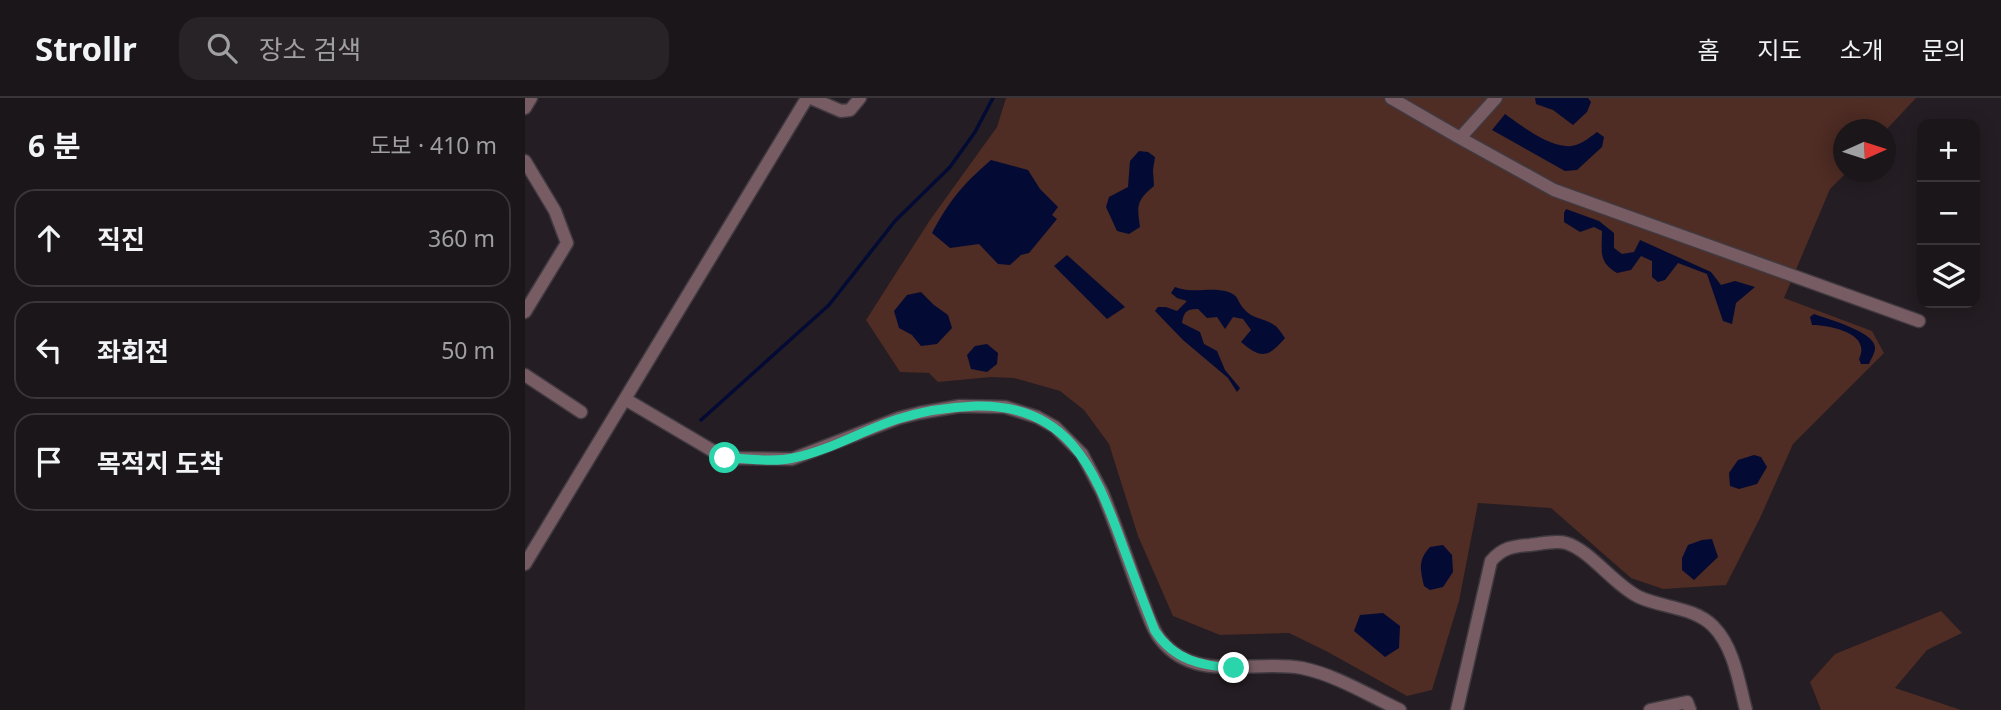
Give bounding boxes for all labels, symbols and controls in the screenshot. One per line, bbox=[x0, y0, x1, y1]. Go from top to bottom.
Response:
search box bbox=[179, 17, 669, 80]
text: Strollr bbox=[35, 26, 137, 71]
icon: search bbox=[203, 29, 241, 67]
text: 장소 검색 bbox=[259, 31, 361, 67]
text: 홈 bbox=[1697, 33, 1719, 66]
text: 지도 bbox=[1757, 33, 1802, 66]
text: 소개 bbox=[1840, 33, 1884, 66]
text: 문의 bbox=[1922, 33, 1966, 66]
north arrow bbox=[1833, 119, 1896, 182]
map controls bbox=[1917, 119, 1980, 308]
button: + bbox=[1917, 119, 1980, 182]
text: 6 분 bbox=[28, 125, 81, 166]
text: 도보 · 410 m bbox=[370, 129, 497, 161]
button: − bbox=[1917, 182, 1980, 245]
icon: ahead bbox=[30, 219, 68, 257]
text: 직진 bbox=[97, 221, 145, 257]
text: 360 m bbox=[428, 222, 495, 254]
button: layers bbox=[1917, 245, 1980, 308]
icon: left bbox=[30, 331, 68, 369]
text: 좌회전 bbox=[97, 333, 169, 369]
text: 50 m bbox=[441, 334, 495, 366]
route start bbox=[709, 442, 740, 473]
icon: arrive bbox=[30, 443, 68, 481]
text: 목적지 도착 bbox=[97, 445, 223, 481]
route end bbox=[1218, 652, 1249, 683]

